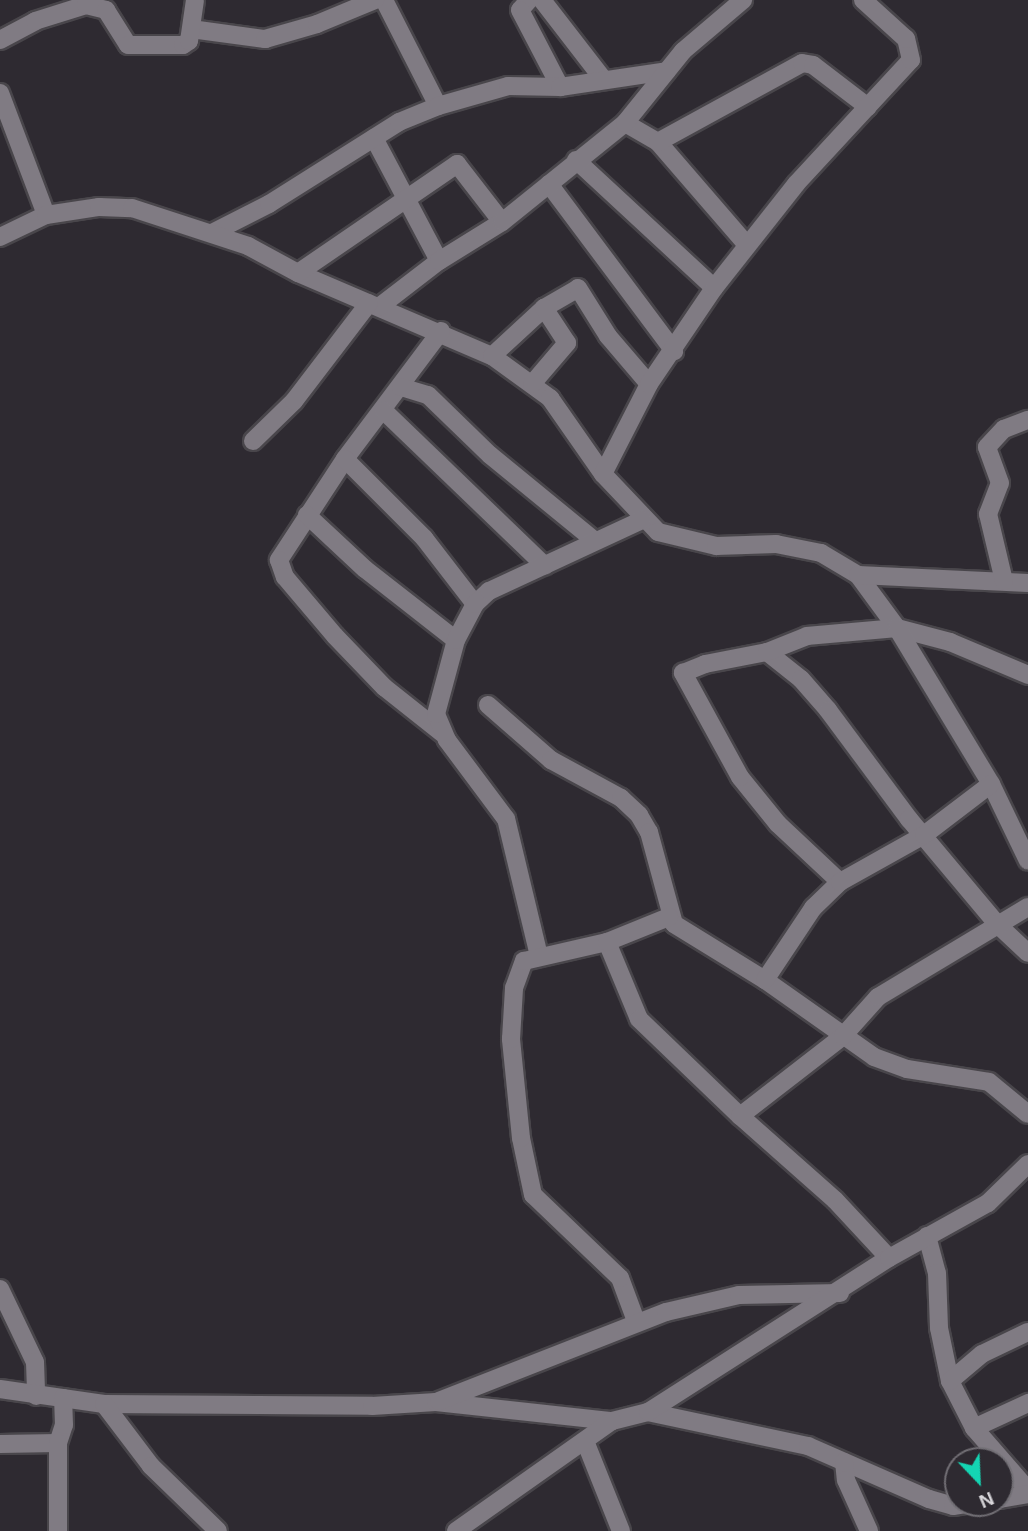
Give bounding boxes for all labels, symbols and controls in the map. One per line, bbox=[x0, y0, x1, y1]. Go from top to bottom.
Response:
north arrow bbox=[944, 1447, 1014, 1517]
text: N bbox=[976, 1488, 997, 1512]

